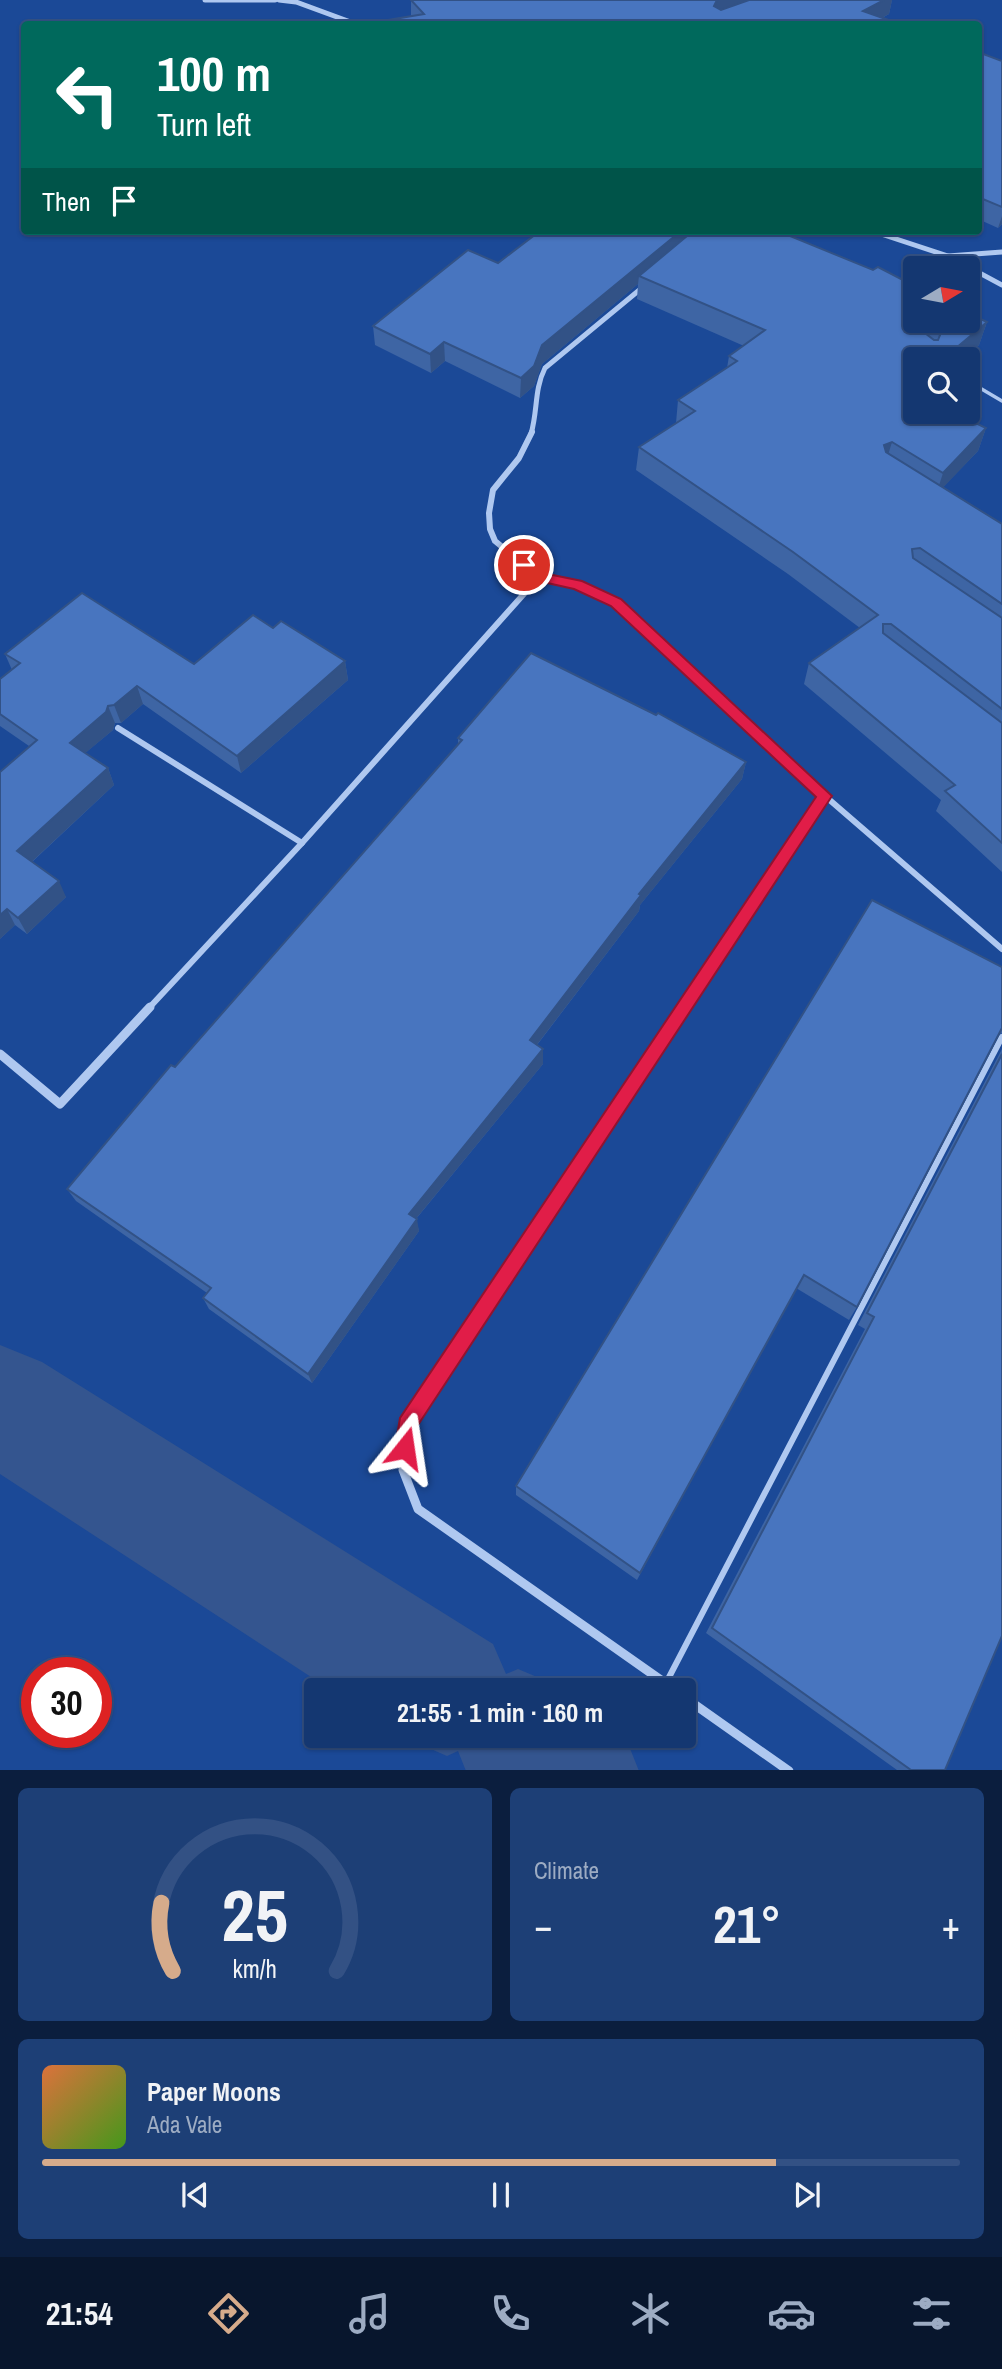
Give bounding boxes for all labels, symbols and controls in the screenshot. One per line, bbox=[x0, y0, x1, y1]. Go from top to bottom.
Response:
text: 100 m bbox=[157, 40, 271, 106]
icon: left bbox=[42, 49, 133, 140]
text: Turn left bbox=[157, 103, 251, 146]
icon: arrive bbox=[105, 182, 143, 220]
text: Then bbox=[42, 184, 91, 219]
north arrow bbox=[903, 256, 980, 332]
map controls bbox=[903, 256, 980, 424]
button: search bbox=[903, 347, 980, 424]
pin bbox=[494, 535, 554, 595]
icon: arrive bbox=[505, 546, 543, 584]
position arrow bbox=[368, 1411, 442, 1485]
speed limit sign: 30 bbox=[21, 1657, 112, 1748]
text: 21:55 · 1 min · 160 m bbox=[397, 1695, 603, 1730]
text: Climate bbox=[534, 1855, 599, 1886]
text: 25 bbox=[222, 1866, 288, 1964]
text: 21° bbox=[713, 1889, 781, 1959]
text: − bbox=[534, 1900, 552, 1951]
text: + bbox=[942, 1900, 960, 1951]
text: km/h bbox=[233, 1951, 277, 1985]
text: Paper Moons bbox=[147, 2074, 281, 2109]
text: Ada Vale bbox=[147, 2109, 222, 2140]
icon: previous bbox=[176, 2176, 214, 2214]
icon: pause bbox=[482, 2176, 520, 2214]
icon: next bbox=[788, 2176, 826, 2214]
icon: directions bbox=[204, 2289, 253, 2338]
icon: music bbox=[345, 2289, 394, 2338]
icon: phone bbox=[486, 2289, 535, 2338]
icon: climate bbox=[626, 2289, 675, 2338]
icon: car bbox=[767, 2289, 816, 2338]
icon: filters bbox=[907, 2289, 956, 2338]
text: 21:54 bbox=[46, 2292, 113, 2335]

